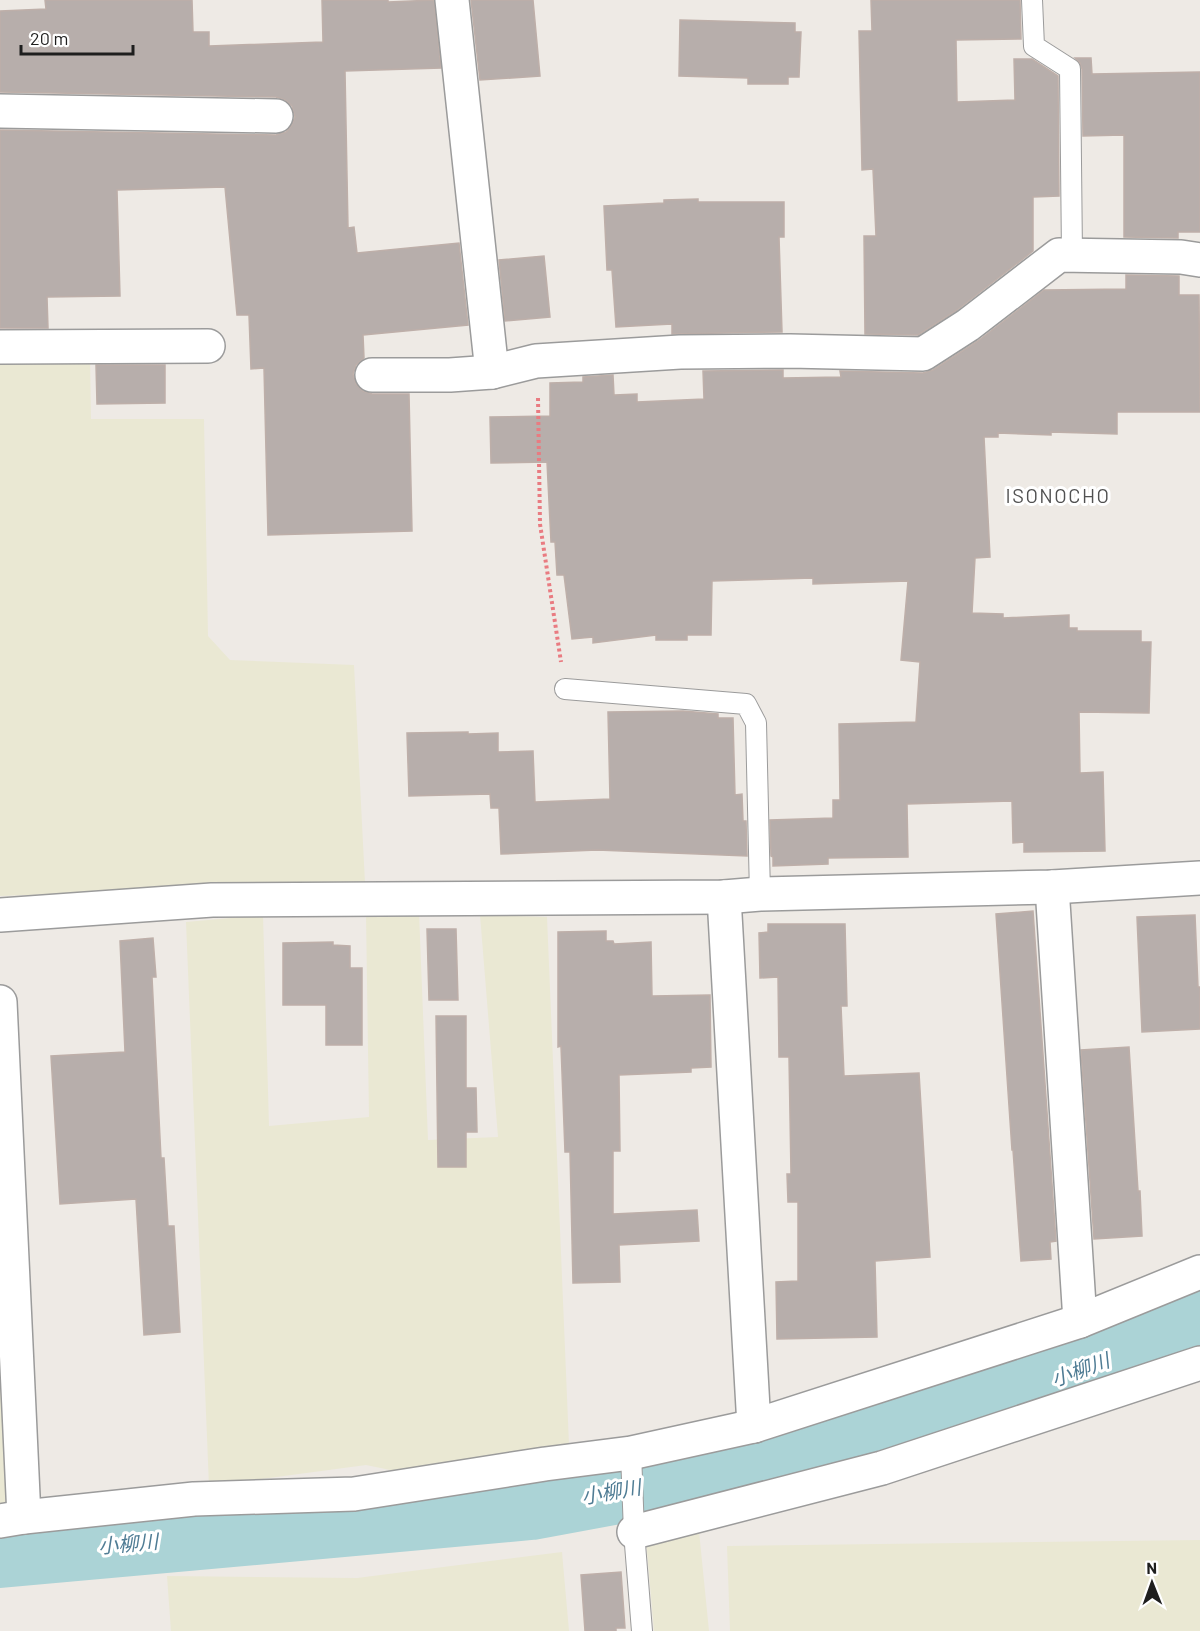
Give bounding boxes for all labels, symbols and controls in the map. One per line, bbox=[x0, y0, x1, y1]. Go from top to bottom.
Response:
scale bar bbox=[21, 18, 134, 56]
text: 20 m bbox=[30, 27, 68, 49]
district label: ISONOCHO bbox=[1006, 483, 1110, 507]
water label: 小柳川 bbox=[1048, 1347, 1114, 1391]
water label: 小柳川 bbox=[579, 1474, 645, 1508]
water label: 小柳川 bbox=[97, 1528, 161, 1558]
north arrow bbox=[1122, 1553, 1182, 1613]
text: N bbox=[1146, 1558, 1157, 1577]

